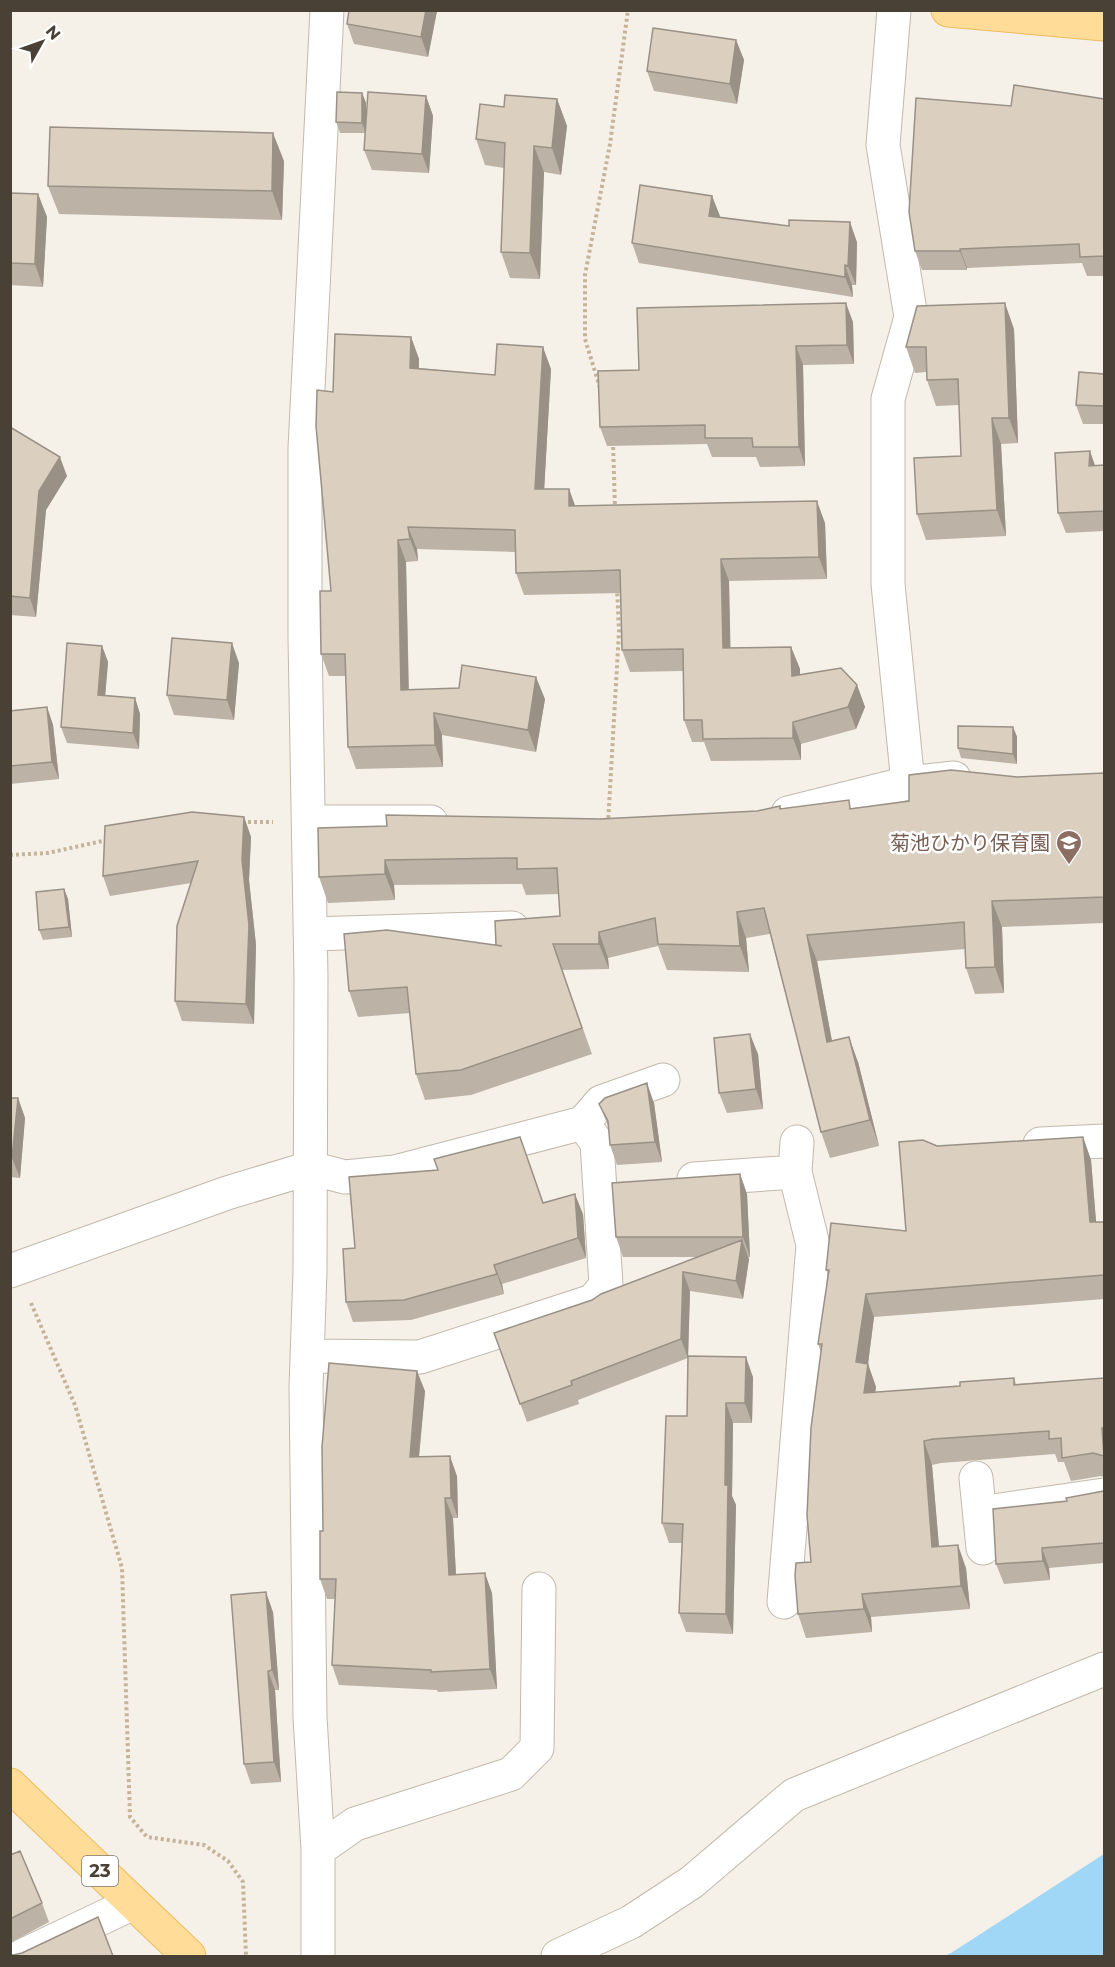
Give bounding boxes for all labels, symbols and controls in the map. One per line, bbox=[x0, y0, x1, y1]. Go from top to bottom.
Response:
north arrow bbox=[12, 12, 72, 72]
text: N bbox=[42, 22, 65, 44]
school or university icon: 菊池ひかり保育園 bbox=[1054, 828, 1084, 866]
place label: 菊池ひかり保育園 bbox=[890, 831, 1050, 855]
road number: 23 bbox=[82, 1856, 118, 1886]

